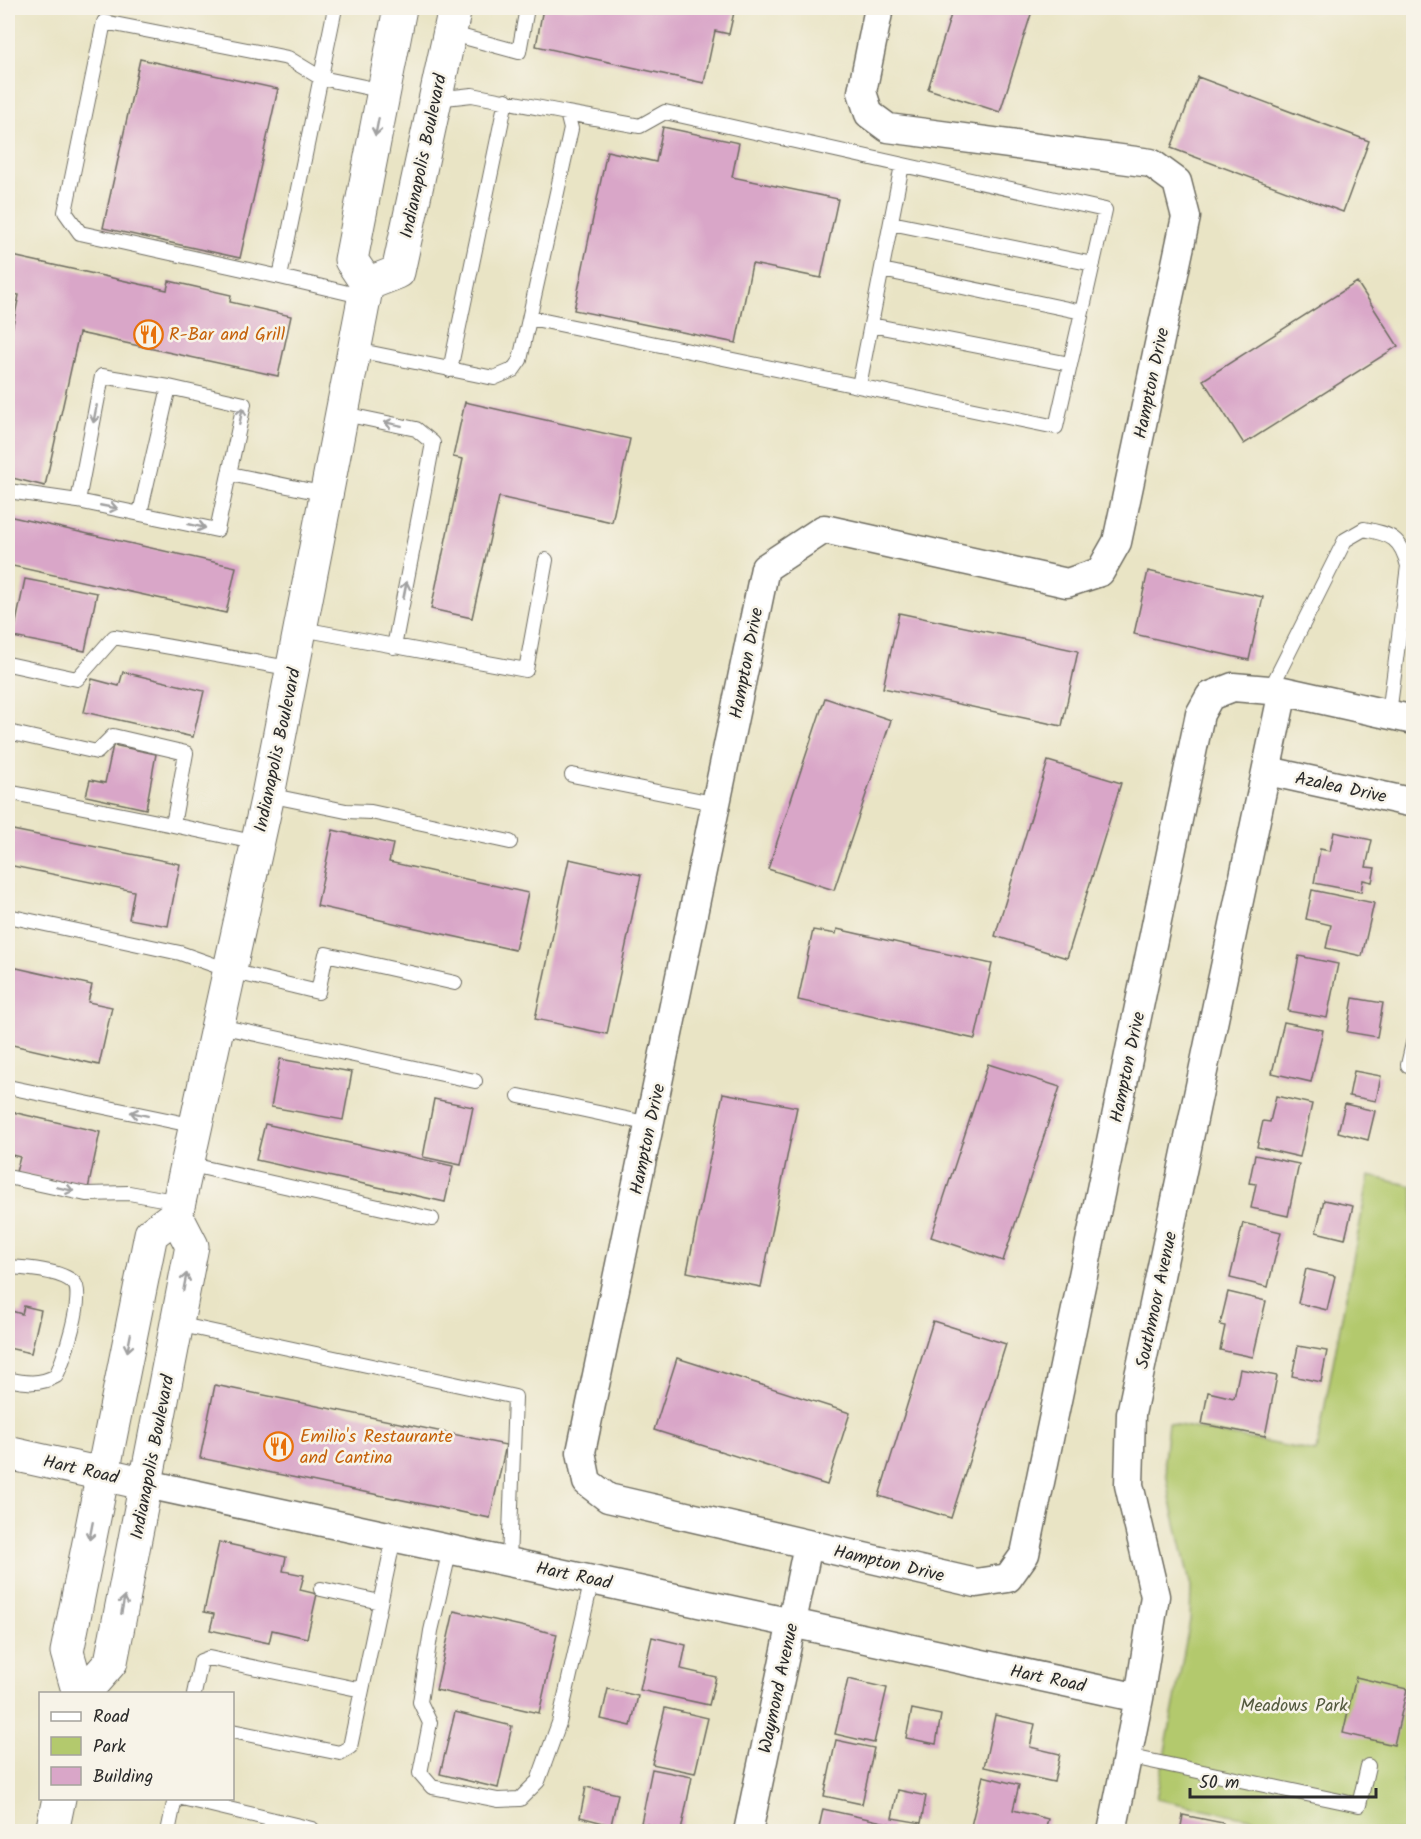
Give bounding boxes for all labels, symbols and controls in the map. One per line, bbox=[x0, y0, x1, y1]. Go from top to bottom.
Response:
street label: Indianapolis Boulevard bbox=[393, 71, 456, 241]
one-way arrow bbox=[371, 116, 382, 136]
restaurant icon: R-Bar and Grill bbox=[132, 318, 164, 350]
place label: R-Bar and Grill bbox=[169, 321, 286, 350]
street label: Hampton Drive bbox=[1127, 325, 1178, 442]
one-way arrow bbox=[89, 403, 100, 423]
one-way arrow bbox=[236, 407, 247, 426]
one-way arrow bbox=[383, 418, 402, 430]
one-way arrow bbox=[99, 502, 118, 513]
one-way arrow bbox=[187, 520, 206, 532]
one-way arrow bbox=[400, 580, 411, 600]
street label: Hampton Drive bbox=[722, 605, 772, 721]
street label: Indianapolis Boulevard bbox=[247, 665, 310, 835]
street label: Azalea Drive bbox=[1292, 765, 1389, 812]
street label: Hampton Drive bbox=[1103, 1009, 1154, 1126]
street label: Hampton Drive bbox=[623, 1081, 674, 1198]
one-way arrow bbox=[130, 1108, 149, 1119]
one-way arrow bbox=[54, 1184, 74, 1195]
street label: Southmoor Avenue bbox=[1129, 1229, 1186, 1372]
one-way arrow bbox=[180, 1273, 191, 1292]
one-way arrow bbox=[123, 1332, 134, 1352]
street label: Indianapolis Boulevard bbox=[123, 1372, 184, 1542]
place label: Emilio's Restaurante and Cantina bbox=[300, 1423, 453, 1473]
restaurant icon: Emilio's Restaurante and Cantina bbox=[263, 1430, 295, 1462]
street label: Hart Road bbox=[40, 1448, 122, 1493]
one-way arrow bbox=[85, 1521, 96, 1541]
street label: Hampton Drive bbox=[830, 1538, 947, 1591]
street label: Hart Road bbox=[533, 1554, 615, 1599]
one-way arrow bbox=[118, 1596, 129, 1615]
street label: Waymond Avenue bbox=[752, 1621, 807, 1756]
street label: Hart Road bbox=[1007, 1657, 1089, 1702]
legend bbox=[39, 1692, 234, 1800]
park label: Meadows Park bbox=[1240, 1692, 1348, 1721]
text: Road bbox=[93, 1703, 130, 1732]
text: Park bbox=[93, 1733, 126, 1762]
scale bar bbox=[1190, 1761, 1376, 1799]
text: Building bbox=[93, 1763, 153, 1792]
text: 50 m bbox=[1199, 1769, 1239, 1798]

